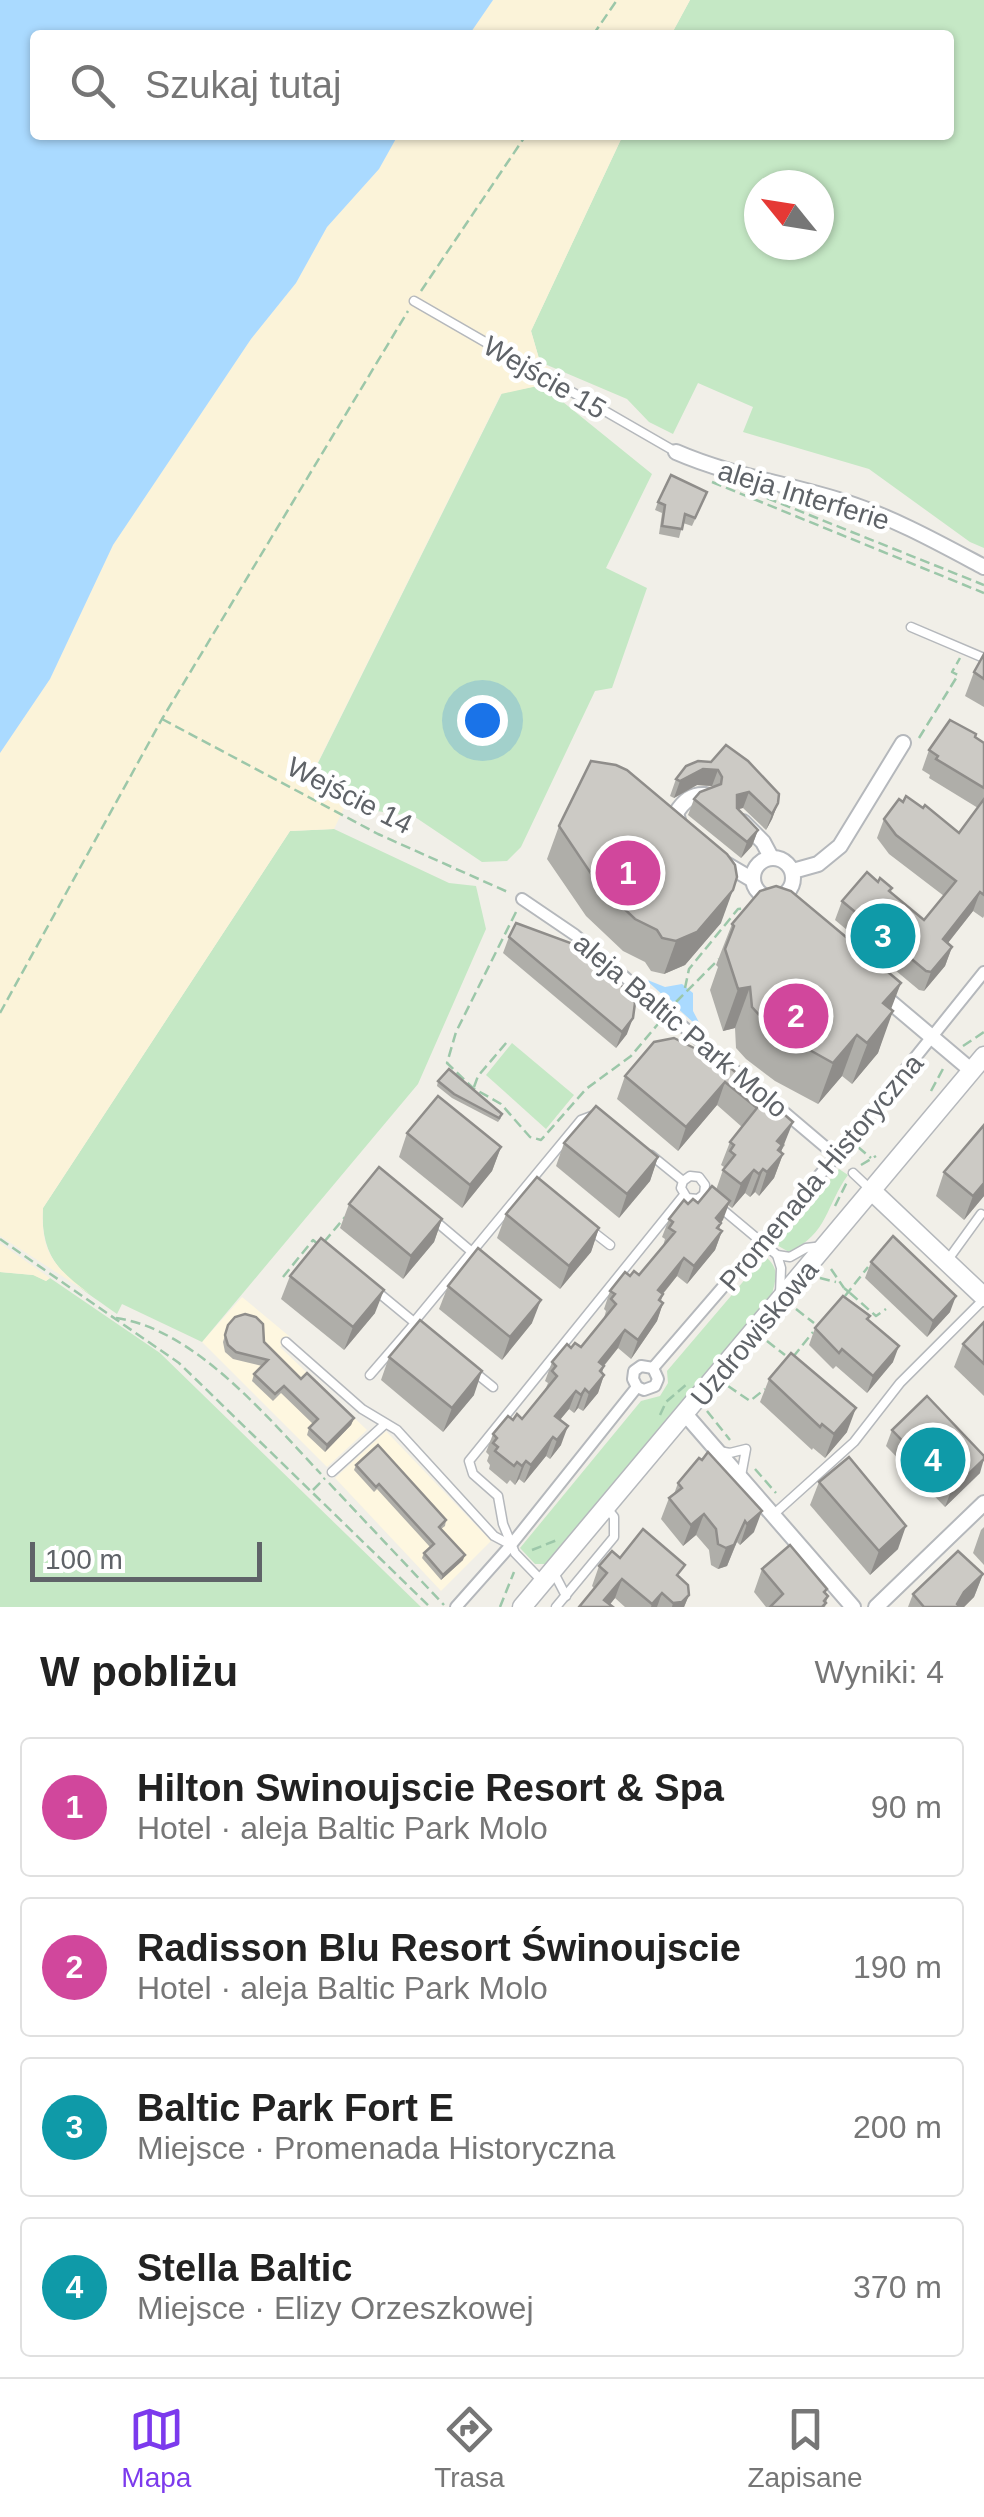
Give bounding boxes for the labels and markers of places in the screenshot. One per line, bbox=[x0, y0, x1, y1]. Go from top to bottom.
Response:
pin: 1 bbox=[596, 836, 660, 910]
pin: 3 bbox=[850, 898, 916, 974]
pin: 2 bbox=[764, 978, 828, 1054]
pin: 4 bbox=[900, 1422, 966, 1498]

